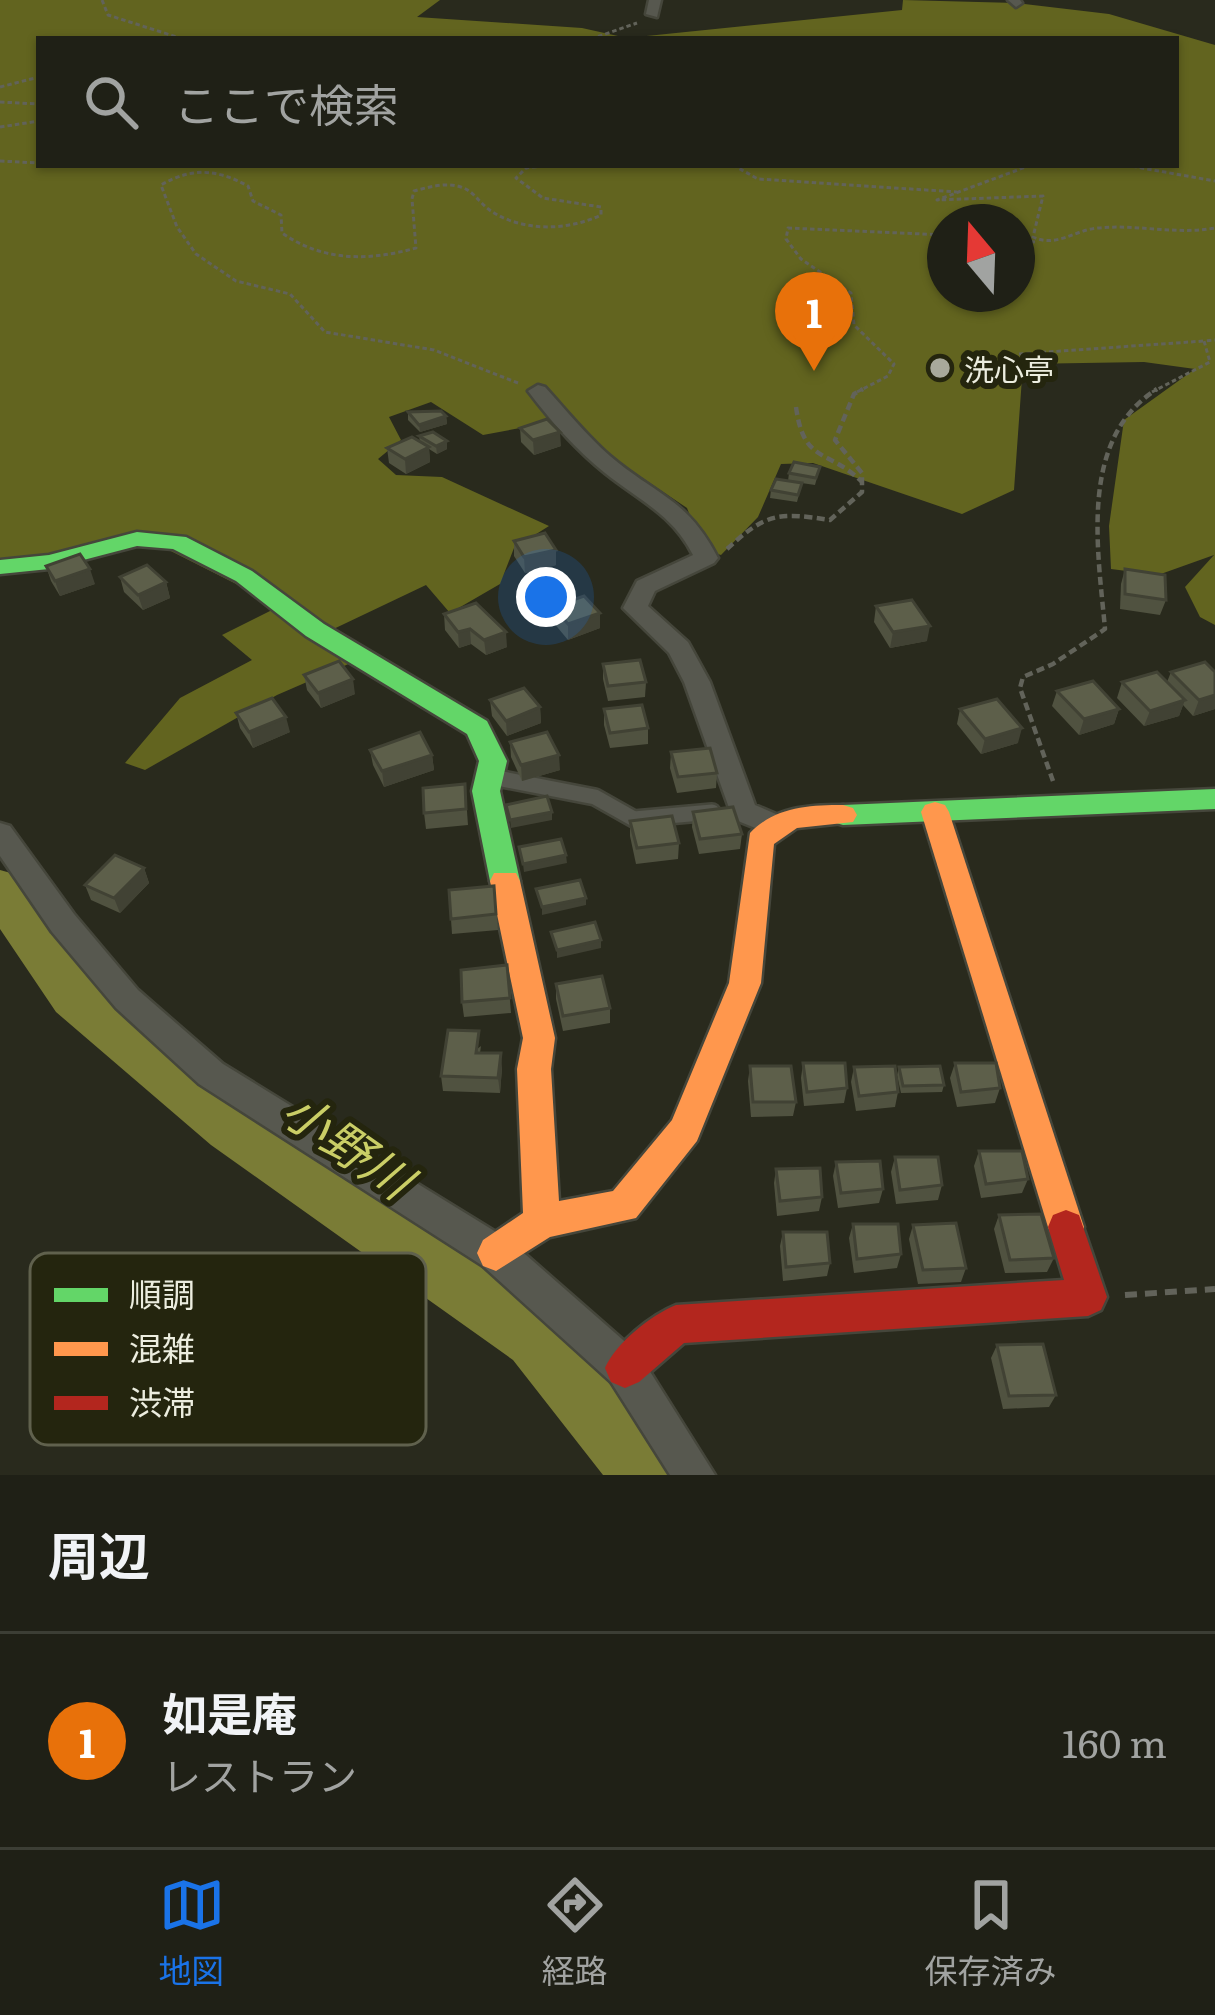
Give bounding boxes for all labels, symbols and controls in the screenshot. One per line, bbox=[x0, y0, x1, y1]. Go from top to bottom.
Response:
search box bbox=[36, 36, 1179, 168]
icon: search bbox=[78, 69, 144, 135]
text: ここで検索 bbox=[174, 69, 399, 136]
north arrow bbox=[927, 204, 1035, 312]
pin: 1 bbox=[775, 272, 853, 371]
place label: 洗心亭 bbox=[964, 346, 1054, 390]
marker: 洗心亭 bbox=[927, 355, 953, 381]
your location bbox=[516, 567, 576, 627]
water label: 小野川 bbox=[270, 1073, 432, 1216]
legend bbox=[30, 1253, 426, 1445]
text: 順調 bbox=[129, 1268, 195, 1317]
text: 混雑 bbox=[129, 1322, 195, 1371]
text: 渋滞 bbox=[129, 1376, 195, 1425]
text: 周辺 bbox=[48, 1515, 150, 1591]
text: 如是庵 bbox=[162, 1678, 297, 1745]
text: 1 bbox=[79, 1712, 95, 1770]
text: 160 m bbox=[1062, 1712, 1167, 1770]
text: レストラン bbox=[162, 1745, 357, 1803]
tab: 地図 bbox=[159, 1872, 225, 1993]
tab: 経路 bbox=[542, 1872, 608, 1993]
tab: 保存済み bbox=[925, 1872, 1057, 1993]

